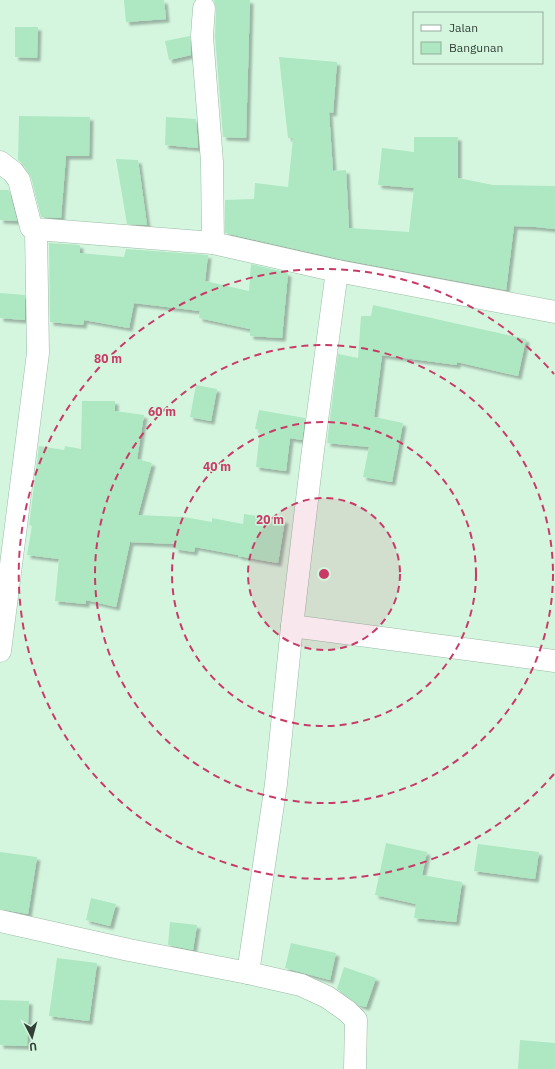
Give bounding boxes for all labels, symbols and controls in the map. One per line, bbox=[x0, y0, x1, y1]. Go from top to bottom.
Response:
legend bbox=[413, 12, 543, 64]
text: Jalan bbox=[449, 20, 478, 35]
text: Bangunan bbox=[449, 40, 503, 55]
text: 80 m bbox=[94, 351, 122, 366]
text: 60 m bbox=[148, 404, 176, 419]
text: 40 m bbox=[203, 459, 231, 474]
text: 20 m bbox=[256, 512, 284, 527]
centre of rings bbox=[317, 567, 331, 581]
north arrow bbox=[12, 1017, 52, 1057]
text: U bbox=[29, 1040, 38, 1054]

